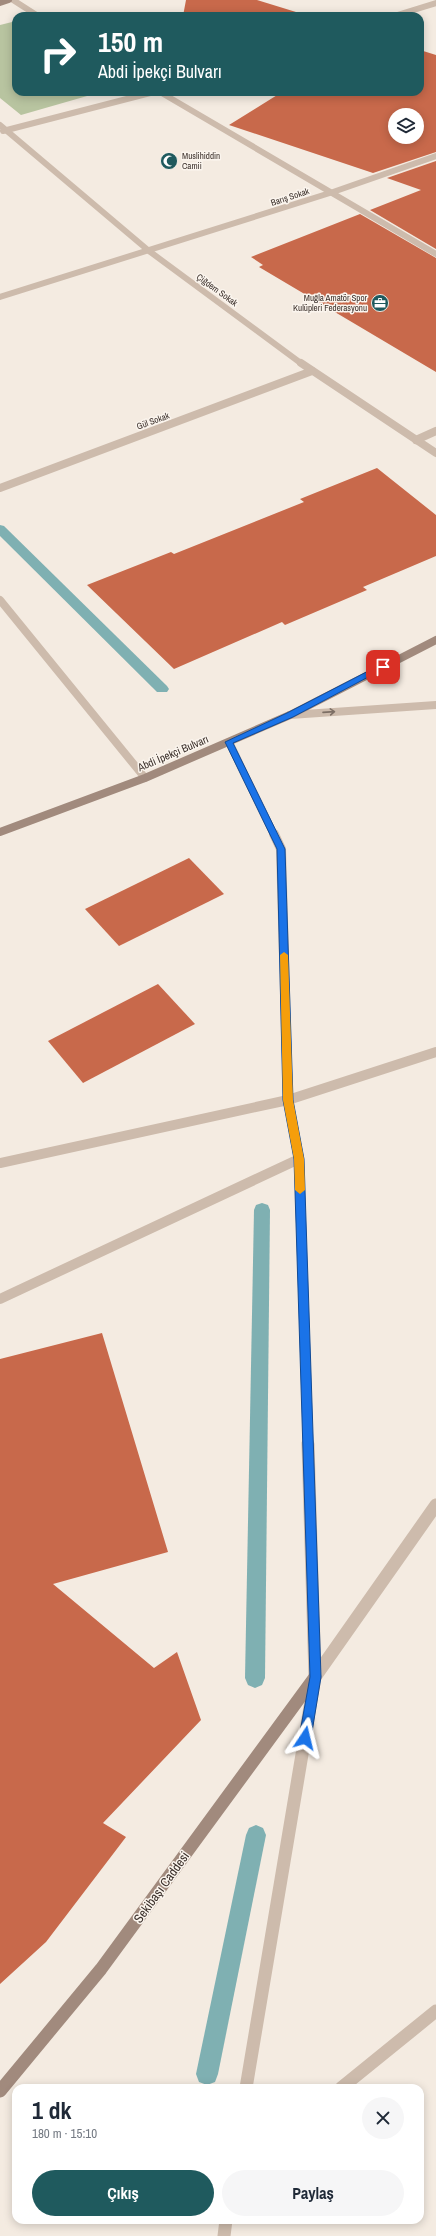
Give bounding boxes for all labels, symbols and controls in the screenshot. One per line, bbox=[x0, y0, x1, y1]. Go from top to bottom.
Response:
text: 150 m bbox=[98, 23, 163, 61]
icon: right bbox=[32, 28, 84, 80]
text: Abdi İpekçi Bulvarı bbox=[98, 59, 222, 84]
map controls bbox=[388, 108, 424, 144]
button: layers bbox=[388, 108, 424, 144]
place label: Muslihiddin Camii bbox=[182, 150, 220, 172]
mosque icon: Muslihiddin Camii bbox=[159, 151, 179, 171]
street label: Barış Sokak bbox=[269, 185, 311, 209]
street label: Çiğdem Sokak bbox=[194, 271, 240, 309]
place label: Muğla Amatör Spor Kulüpleri Federasyonu bbox=[293, 292, 368, 314]
office icon: Muğla Amatör Spor Kulüpleri Federasyonu bbox=[370, 293, 390, 313]
street label: Gül Sokak bbox=[135, 409, 171, 432]
pin bbox=[366, 650, 400, 684]
icon: arrive bbox=[372, 656, 394, 678]
one-way arrow bbox=[322, 709, 335, 716]
street label: Abdi İpekçi Bulvarı bbox=[134, 732, 211, 775]
position arrow bbox=[284, 1717, 326, 1759]
street label: Sekibaşı Caddesi bbox=[130, 1848, 193, 1926]
text: 1 dk bbox=[32, 2094, 71, 2126]
button: close bbox=[362, 2097, 404, 2139]
text: 180 m · 15:10 bbox=[32, 2125, 97, 2142]
button: Çıkış bbox=[32, 2170, 214, 2216]
button: Paylaş bbox=[222, 2170, 404, 2216]

